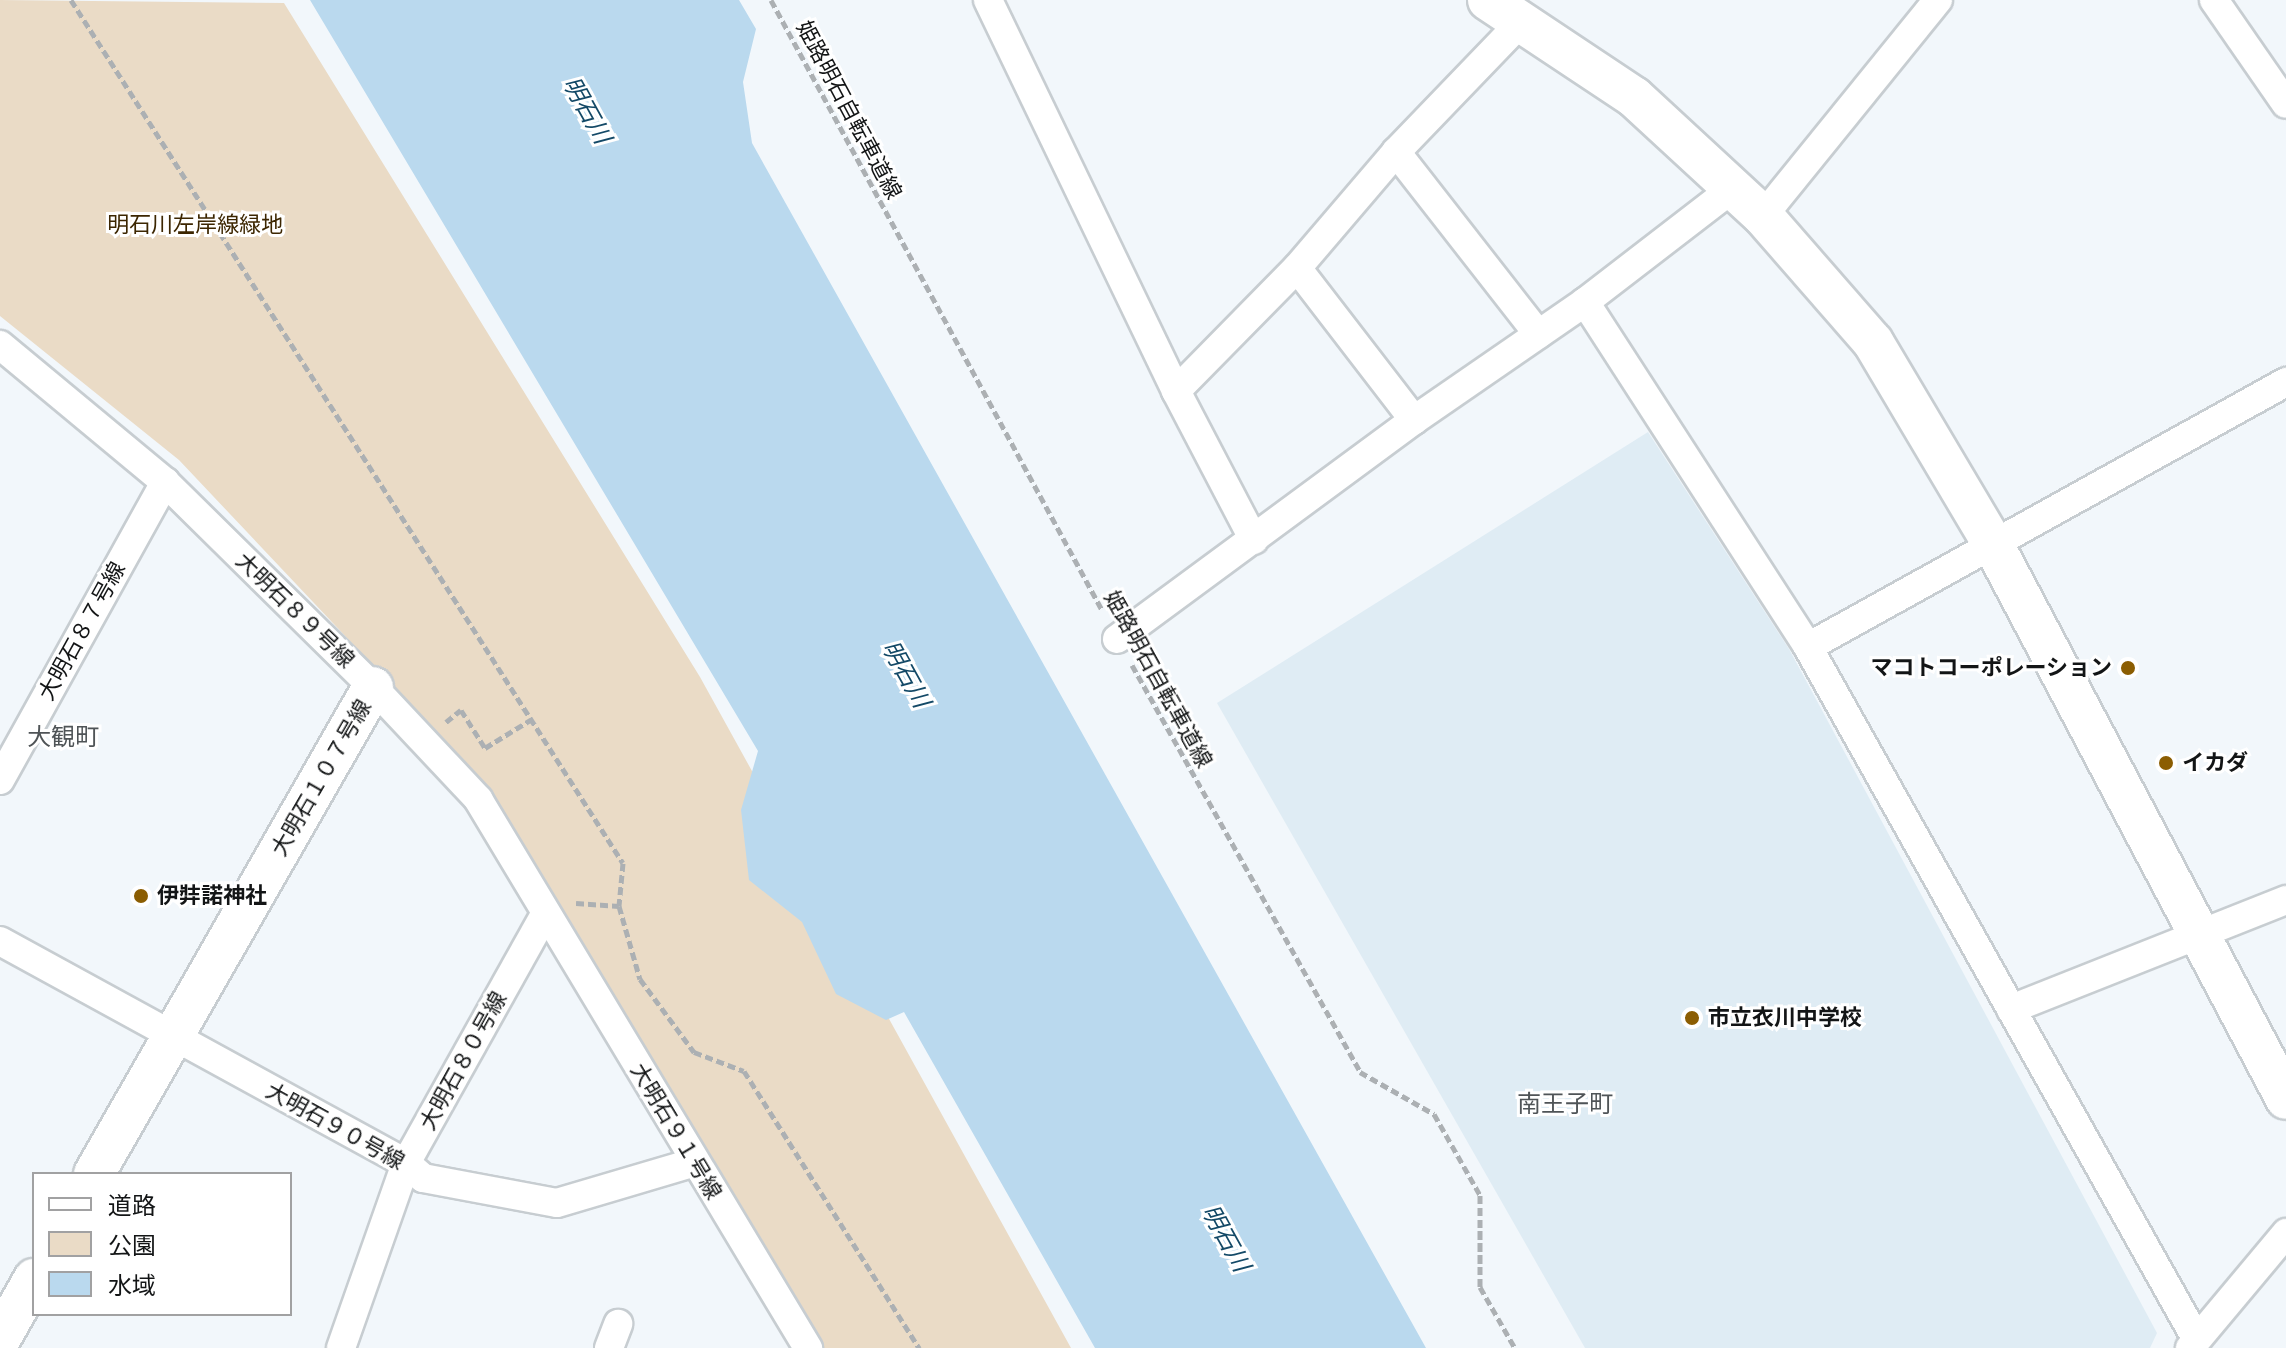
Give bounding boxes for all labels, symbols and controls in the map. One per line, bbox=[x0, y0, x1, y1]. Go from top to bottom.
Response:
street label: 姫路明石自転車道線 bbox=[791, 16, 907, 204]
water label: 明石川 bbox=[557, 72, 617, 148]
park label: 明石川左岸線緑地 bbox=[107, 212, 283, 238]
street label: 大明石８９号線 bbox=[230, 547, 360, 673]
street label: 大明石８７号線 bbox=[33, 557, 131, 705]
street label: 姫路明石自転車道線 bbox=[1098, 586, 1218, 772]
water label: 明石川 bbox=[876, 636, 936, 712]
place label: マコトコーポレーション bbox=[1870, 655, 2112, 681]
marker: マコトコーポレーション bbox=[2119, 659, 2137, 677]
street label: 大明石１０７号線 bbox=[266, 695, 376, 861]
district label: 大観町 bbox=[27, 723, 99, 751]
place label: イカダ bbox=[2182, 750, 2248, 776]
marker: イカダ bbox=[2157, 754, 2175, 772]
place label: 伊弉諾神社 bbox=[157, 883, 267, 909]
marker: 伊弉諾神社 bbox=[132, 887, 150, 905]
street label: 大明石８０号線 bbox=[414, 987, 512, 1135]
place label: 市立衣川中学校 bbox=[1708, 1005, 1862, 1031]
marker: 市立衣川中学校 bbox=[1683, 1009, 1701, 1027]
street label: 大明石９１号線 bbox=[625, 1058, 727, 1204]
street label: 大明石９０号線 bbox=[261, 1077, 409, 1175]
district label: 南王子町 bbox=[1517, 1090, 1613, 1118]
legend bbox=[32, 1172, 292, 1316]
text: 道路 bbox=[108, 1189, 156, 1222]
water label: 明石川 bbox=[1196, 1200, 1256, 1276]
text: 公園 bbox=[108, 1229, 156, 1262]
text: 水域 bbox=[108, 1269, 156, 1302]

